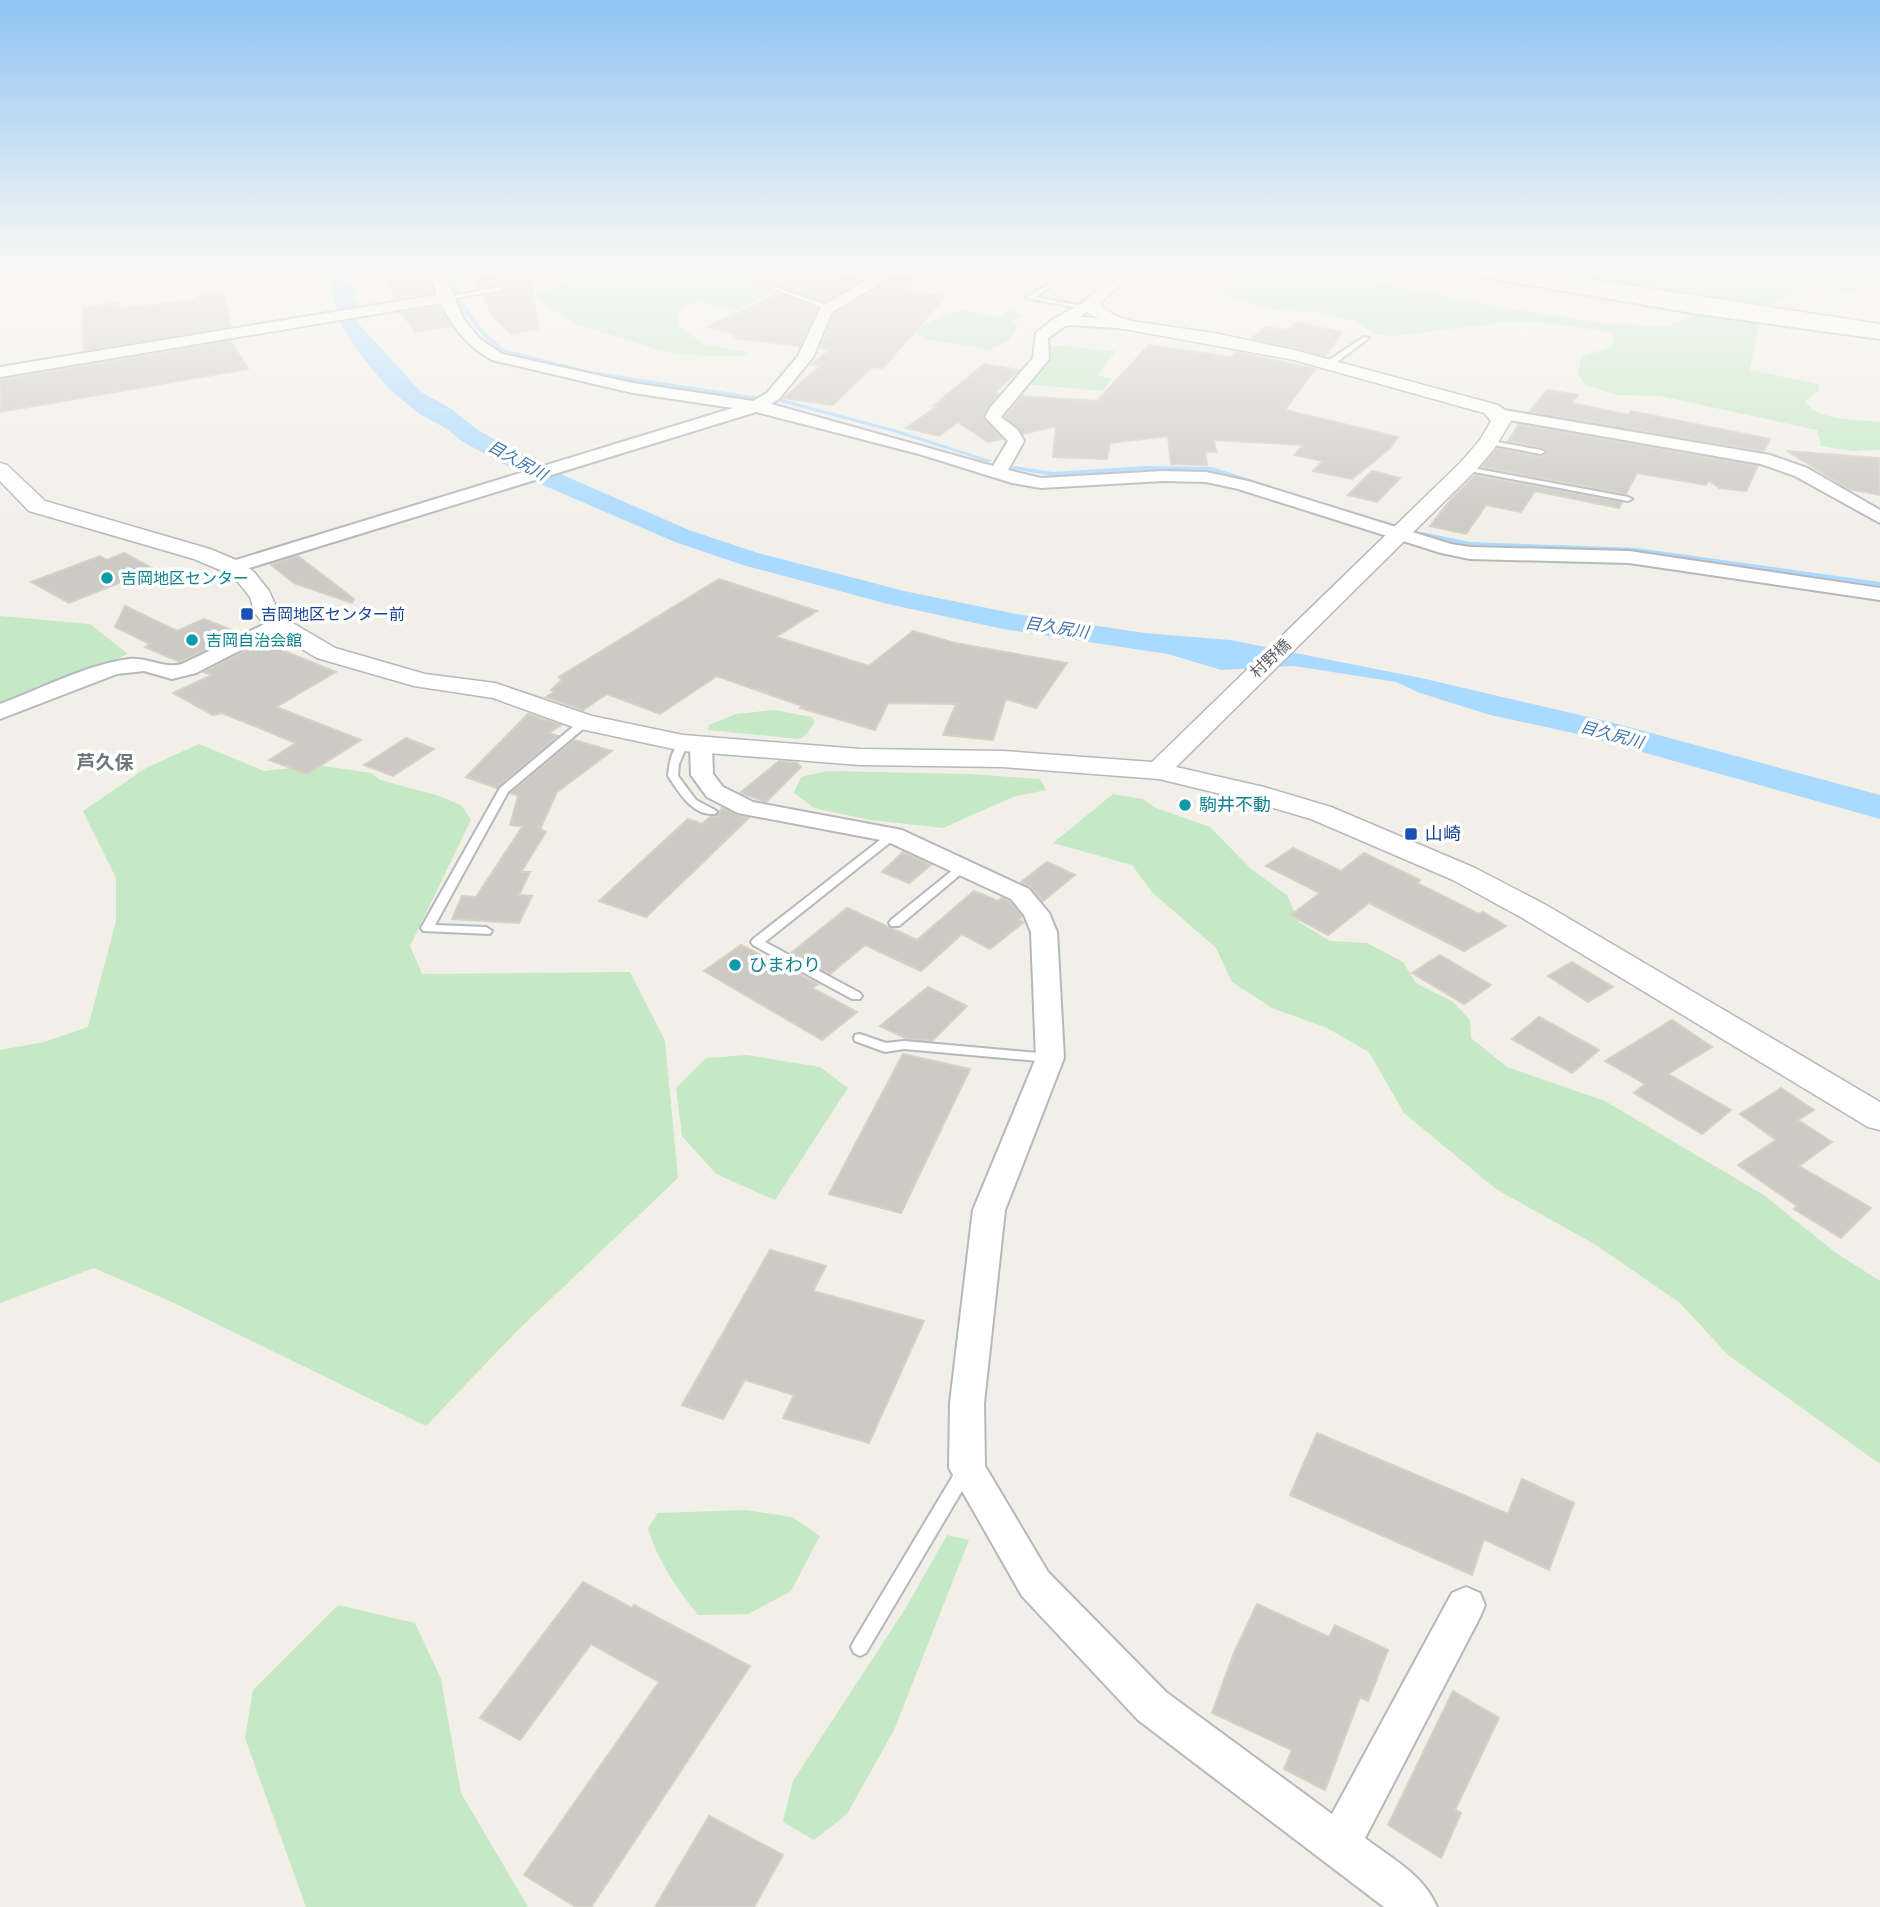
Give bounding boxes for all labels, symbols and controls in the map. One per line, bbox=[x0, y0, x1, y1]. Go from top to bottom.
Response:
water label: 目久尻川 bbox=[485, 437, 552, 486]
place label: 吉岡地区センター bbox=[121, 569, 249, 589]
marker: 吉岡地区センター bbox=[99, 570, 115, 586]
place label: 吉岡地区センター前 bbox=[261, 605, 405, 625]
marker: 吉岡地区センター前 bbox=[239, 606, 255, 622]
water label: 目久尻川 bbox=[1024, 613, 1092, 643]
place label: 吉岡自治会館 bbox=[206, 631, 302, 651]
marker: 吉岡自治会館 bbox=[184, 632, 200, 648]
street label: 村野橋 bbox=[1246, 635, 1295, 682]
water label: 目久尻川 bbox=[1578, 717, 1647, 753]
district label: 芦久保 bbox=[76, 751, 134, 775]
place label: 駒井不動 bbox=[1199, 794, 1271, 816]
marker: 駒井不動 bbox=[1177, 797, 1193, 813]
place label: 山崎 bbox=[1425, 823, 1461, 845]
marker: 山崎 bbox=[1403, 826, 1419, 842]
place label: ひまわり bbox=[749, 954, 821, 976]
marker: ひまわり bbox=[727, 957, 743, 973]

